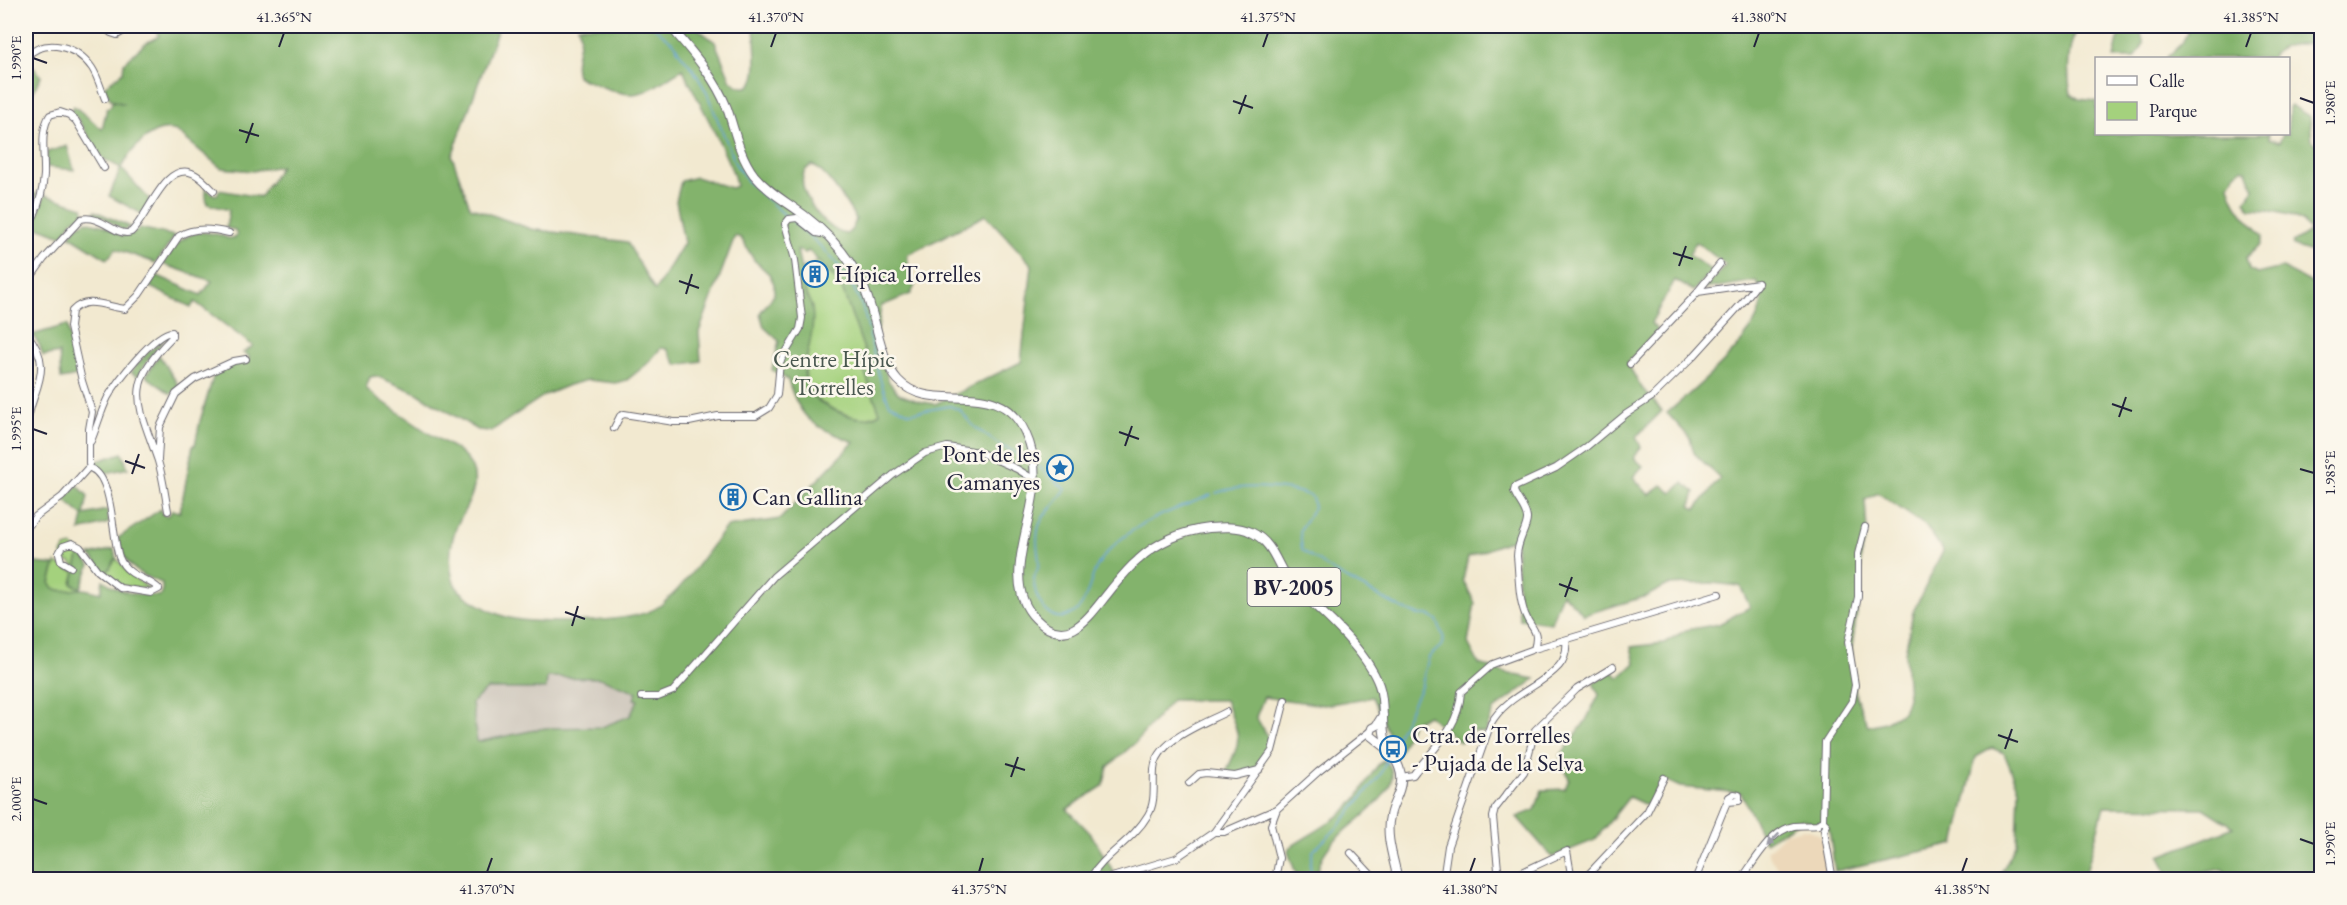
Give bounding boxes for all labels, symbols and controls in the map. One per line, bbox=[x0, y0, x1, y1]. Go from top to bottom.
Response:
text: 41.365°N bbox=[256, 7, 312, 26]
text: 41.370°N bbox=[748, 7, 804, 26]
text: 41.375°N bbox=[1240, 7, 1296, 26]
text: 41.380°N bbox=[1731, 7, 1787, 26]
text: 41.385°N bbox=[2223, 7, 2279, 26]
text: 1.990°E bbox=[6, 35, 25, 81]
legend bbox=[2095, 57, 2290, 135]
text: Calle bbox=[2149, 69, 2185, 92]
text: 1.980°E bbox=[2320, 80, 2339, 126]
text: Parque bbox=[2149, 99, 2197, 122]
place label: Hípica Torrelles bbox=[834, 258, 981, 289]
building icon: Hípica Torrelles bbox=[800, 259, 830, 289]
park label: Centre Hípic Torrelles bbox=[773, 343, 895, 402]
text: 1.995°E bbox=[6, 406, 25, 452]
place label: Pont de les Camanyes bbox=[942, 438, 1040, 497]
text: 1.985°E bbox=[2320, 450, 2339, 496]
place icon: Pont de les Camanyes bbox=[1045, 453, 1075, 483]
place label: Can Gallina bbox=[752, 481, 863, 512]
building icon: Can Gallina bbox=[718, 482, 748, 512]
road number: BV-2005 bbox=[1248, 568, 1340, 606]
place label: Ctra. de Torrelles - Pujada de la Selva bbox=[1412, 719, 1584, 778]
bus stop icon: Ctra. de Torrelles - Pujada de la Selva bbox=[1378, 734, 1408, 764]
text: 2.000°E bbox=[6, 776, 25, 822]
text: 1.990°E bbox=[2320, 821, 2339, 867]
one-way arrow bbox=[1766, 833, 1780, 847]
text: 41.370°N bbox=[459, 879, 515, 898]
text: 41.375°N bbox=[951, 879, 1007, 898]
text: 41.380°N bbox=[1442, 879, 1498, 898]
text: 41.385°N bbox=[1934, 879, 1990, 898]

